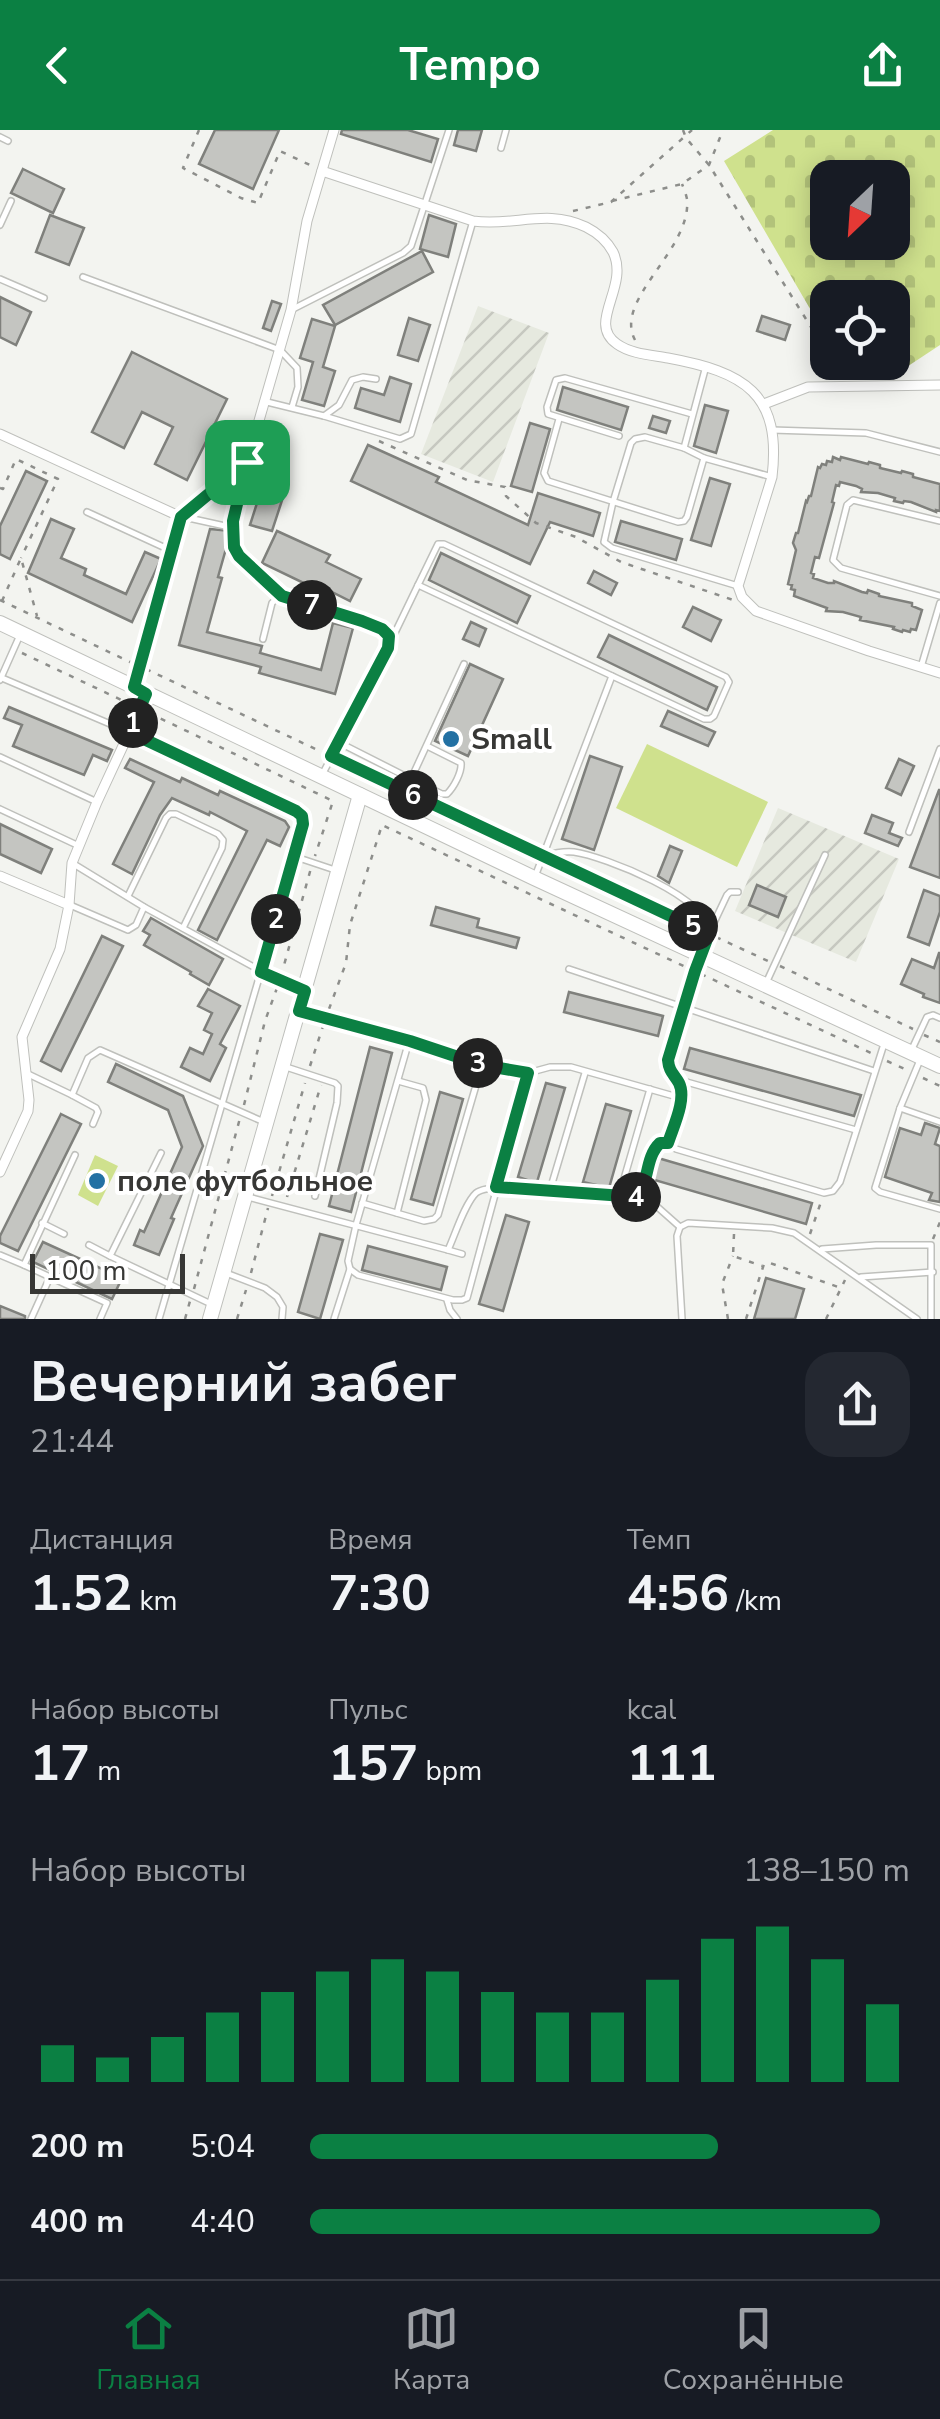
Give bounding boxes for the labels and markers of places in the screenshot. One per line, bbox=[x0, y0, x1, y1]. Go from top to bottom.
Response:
pin bbox=[205, 420, 290, 505]
pin: 7 bbox=[287, 580, 337, 630]
pin: 1 bbox=[108, 698, 158, 748]
place label: Small bbox=[471, 719, 552, 760]
marker: Small bbox=[440, 728, 462, 750]
pin: 6 bbox=[388, 770, 438, 820]
pin: 2 bbox=[251, 894, 301, 944]
pin: 5 bbox=[668, 901, 718, 951]
pin: 3 bbox=[453, 1038, 503, 1088]
place label: поле футбольное bbox=[117, 1161, 373, 1202]
marker: поле футбольное bbox=[86, 1170, 108, 1192]
pin: 4 bbox=[611, 1172, 661, 1222]

